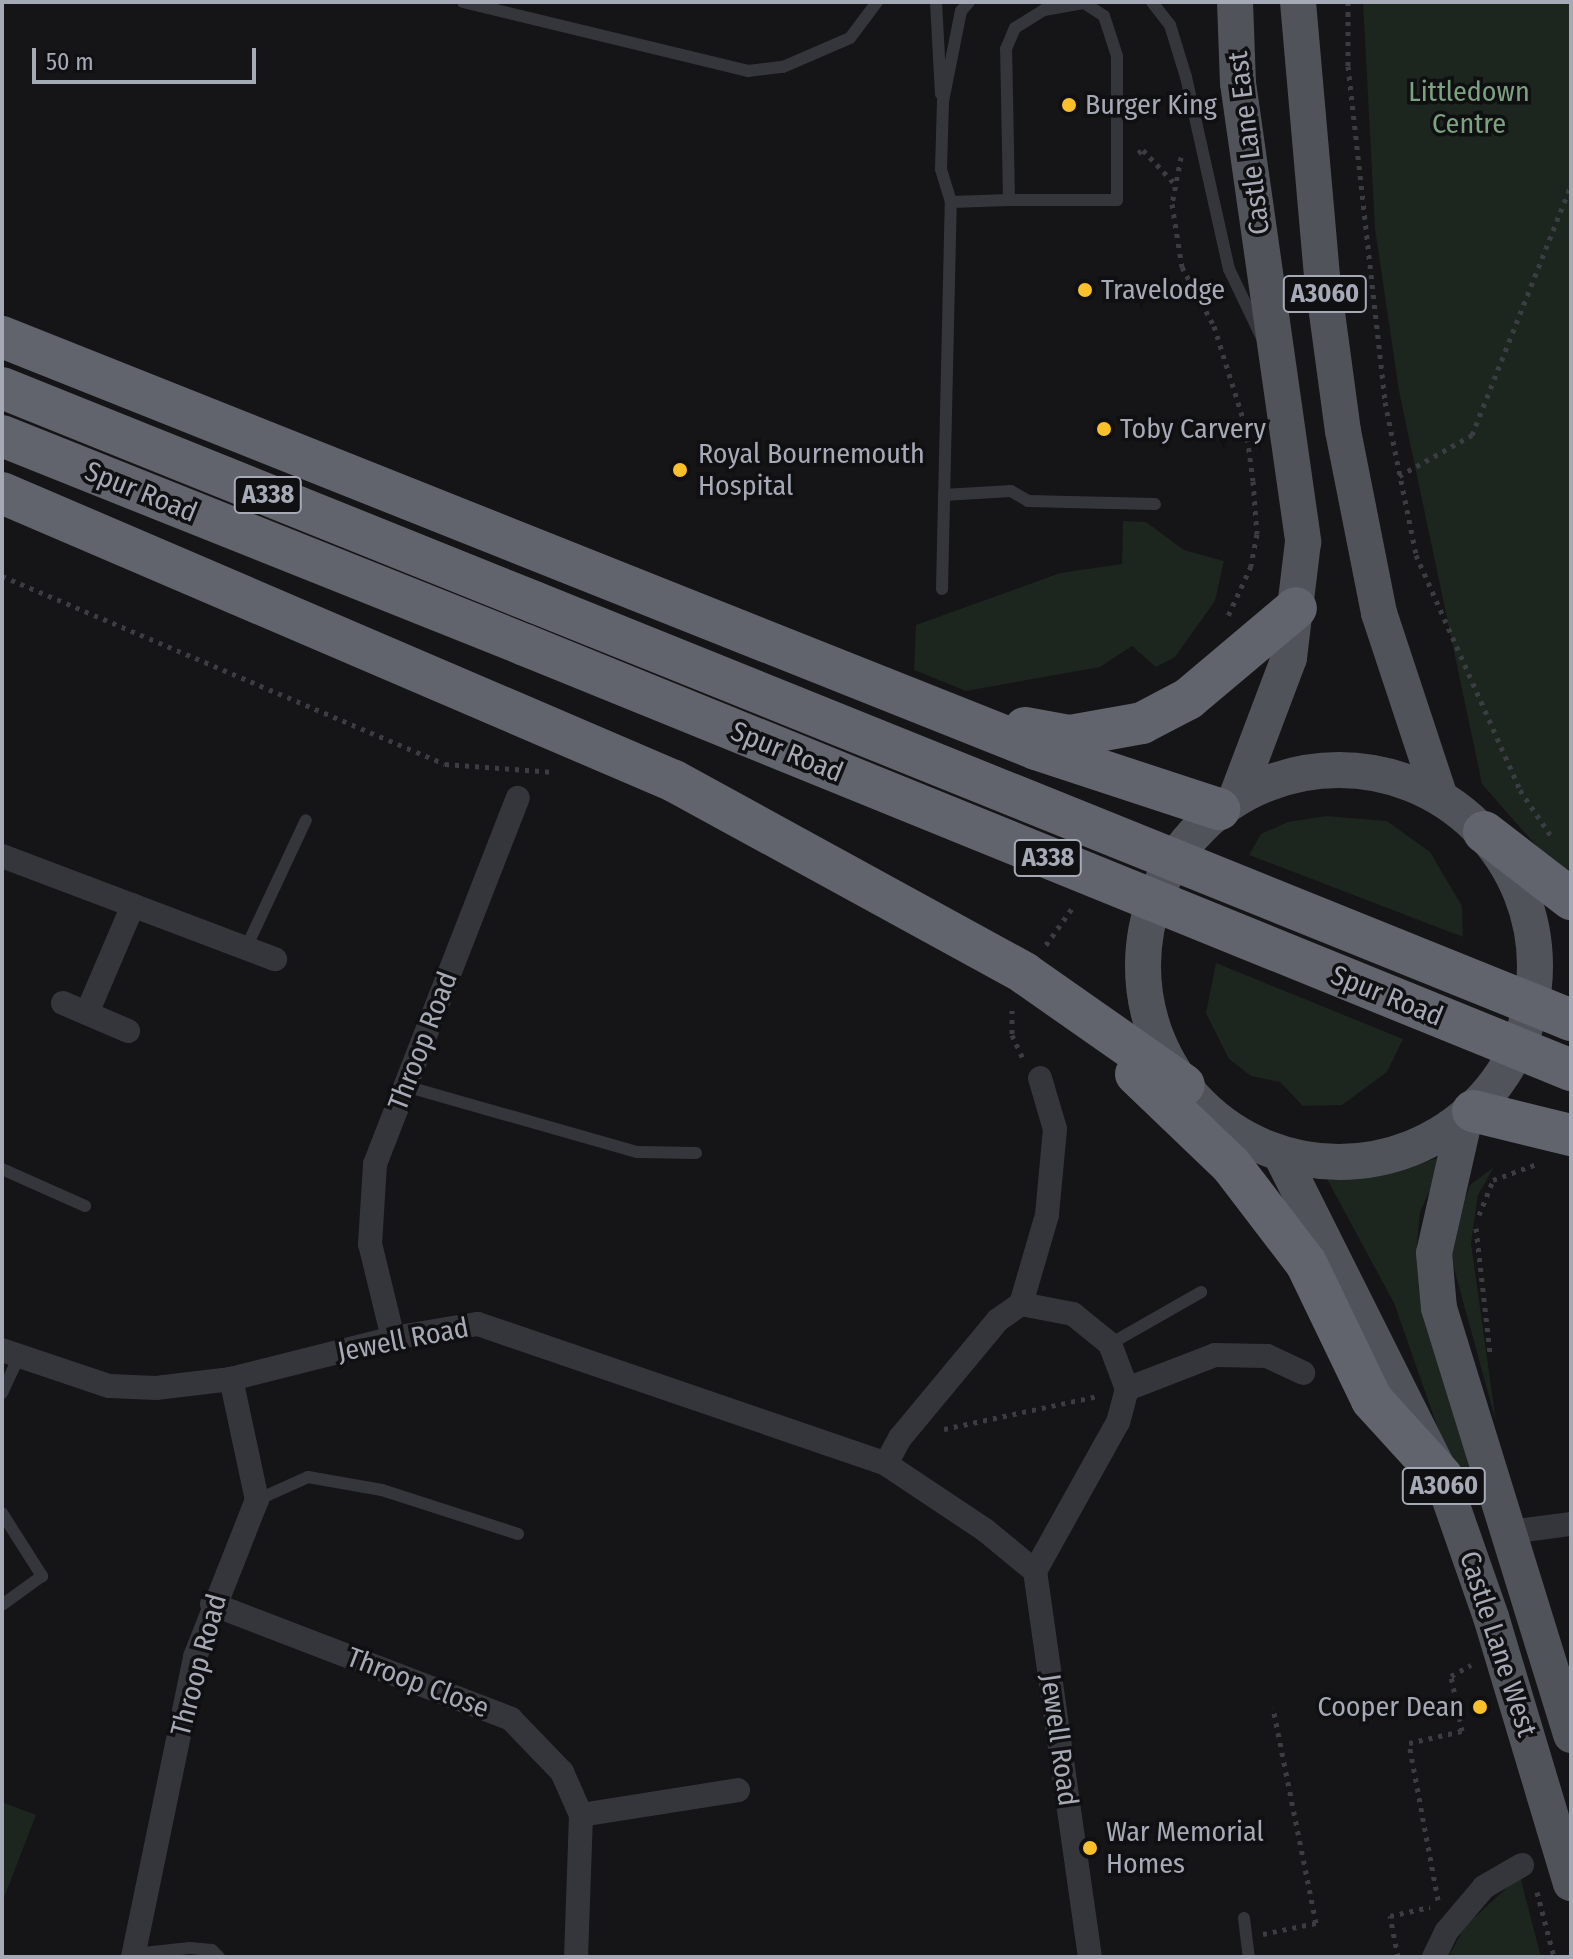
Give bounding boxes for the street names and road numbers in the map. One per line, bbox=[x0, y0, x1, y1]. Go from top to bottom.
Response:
street label: Castle Lane East bbox=[1221, 49, 1277, 237]
road number: A3060 bbox=[1281, 272, 1369, 316]
street label: Spur Road bbox=[80, 454, 202, 530]
road number: A338 bbox=[232, 473, 304, 517]
street label: Spur Road bbox=[726, 714, 848, 790]
road number: A338 bbox=[1012, 836, 1084, 880]
street label: Spur Road bbox=[1326, 958, 1448, 1034]
street label: Throop Road bbox=[381, 967, 465, 1115]
street label: Jewell Road bbox=[334, 1311, 472, 1369]
road number: A3060 bbox=[1400, 1464, 1488, 1508]
street label: Castle Lane West bbox=[1452, 1547, 1544, 1741]
street label: Throop Road bbox=[164, 1590, 234, 1740]
street label: Throop Close bbox=[342, 1641, 494, 1725]
street label: Jewell Road bbox=[1033, 1672, 1085, 1808]

